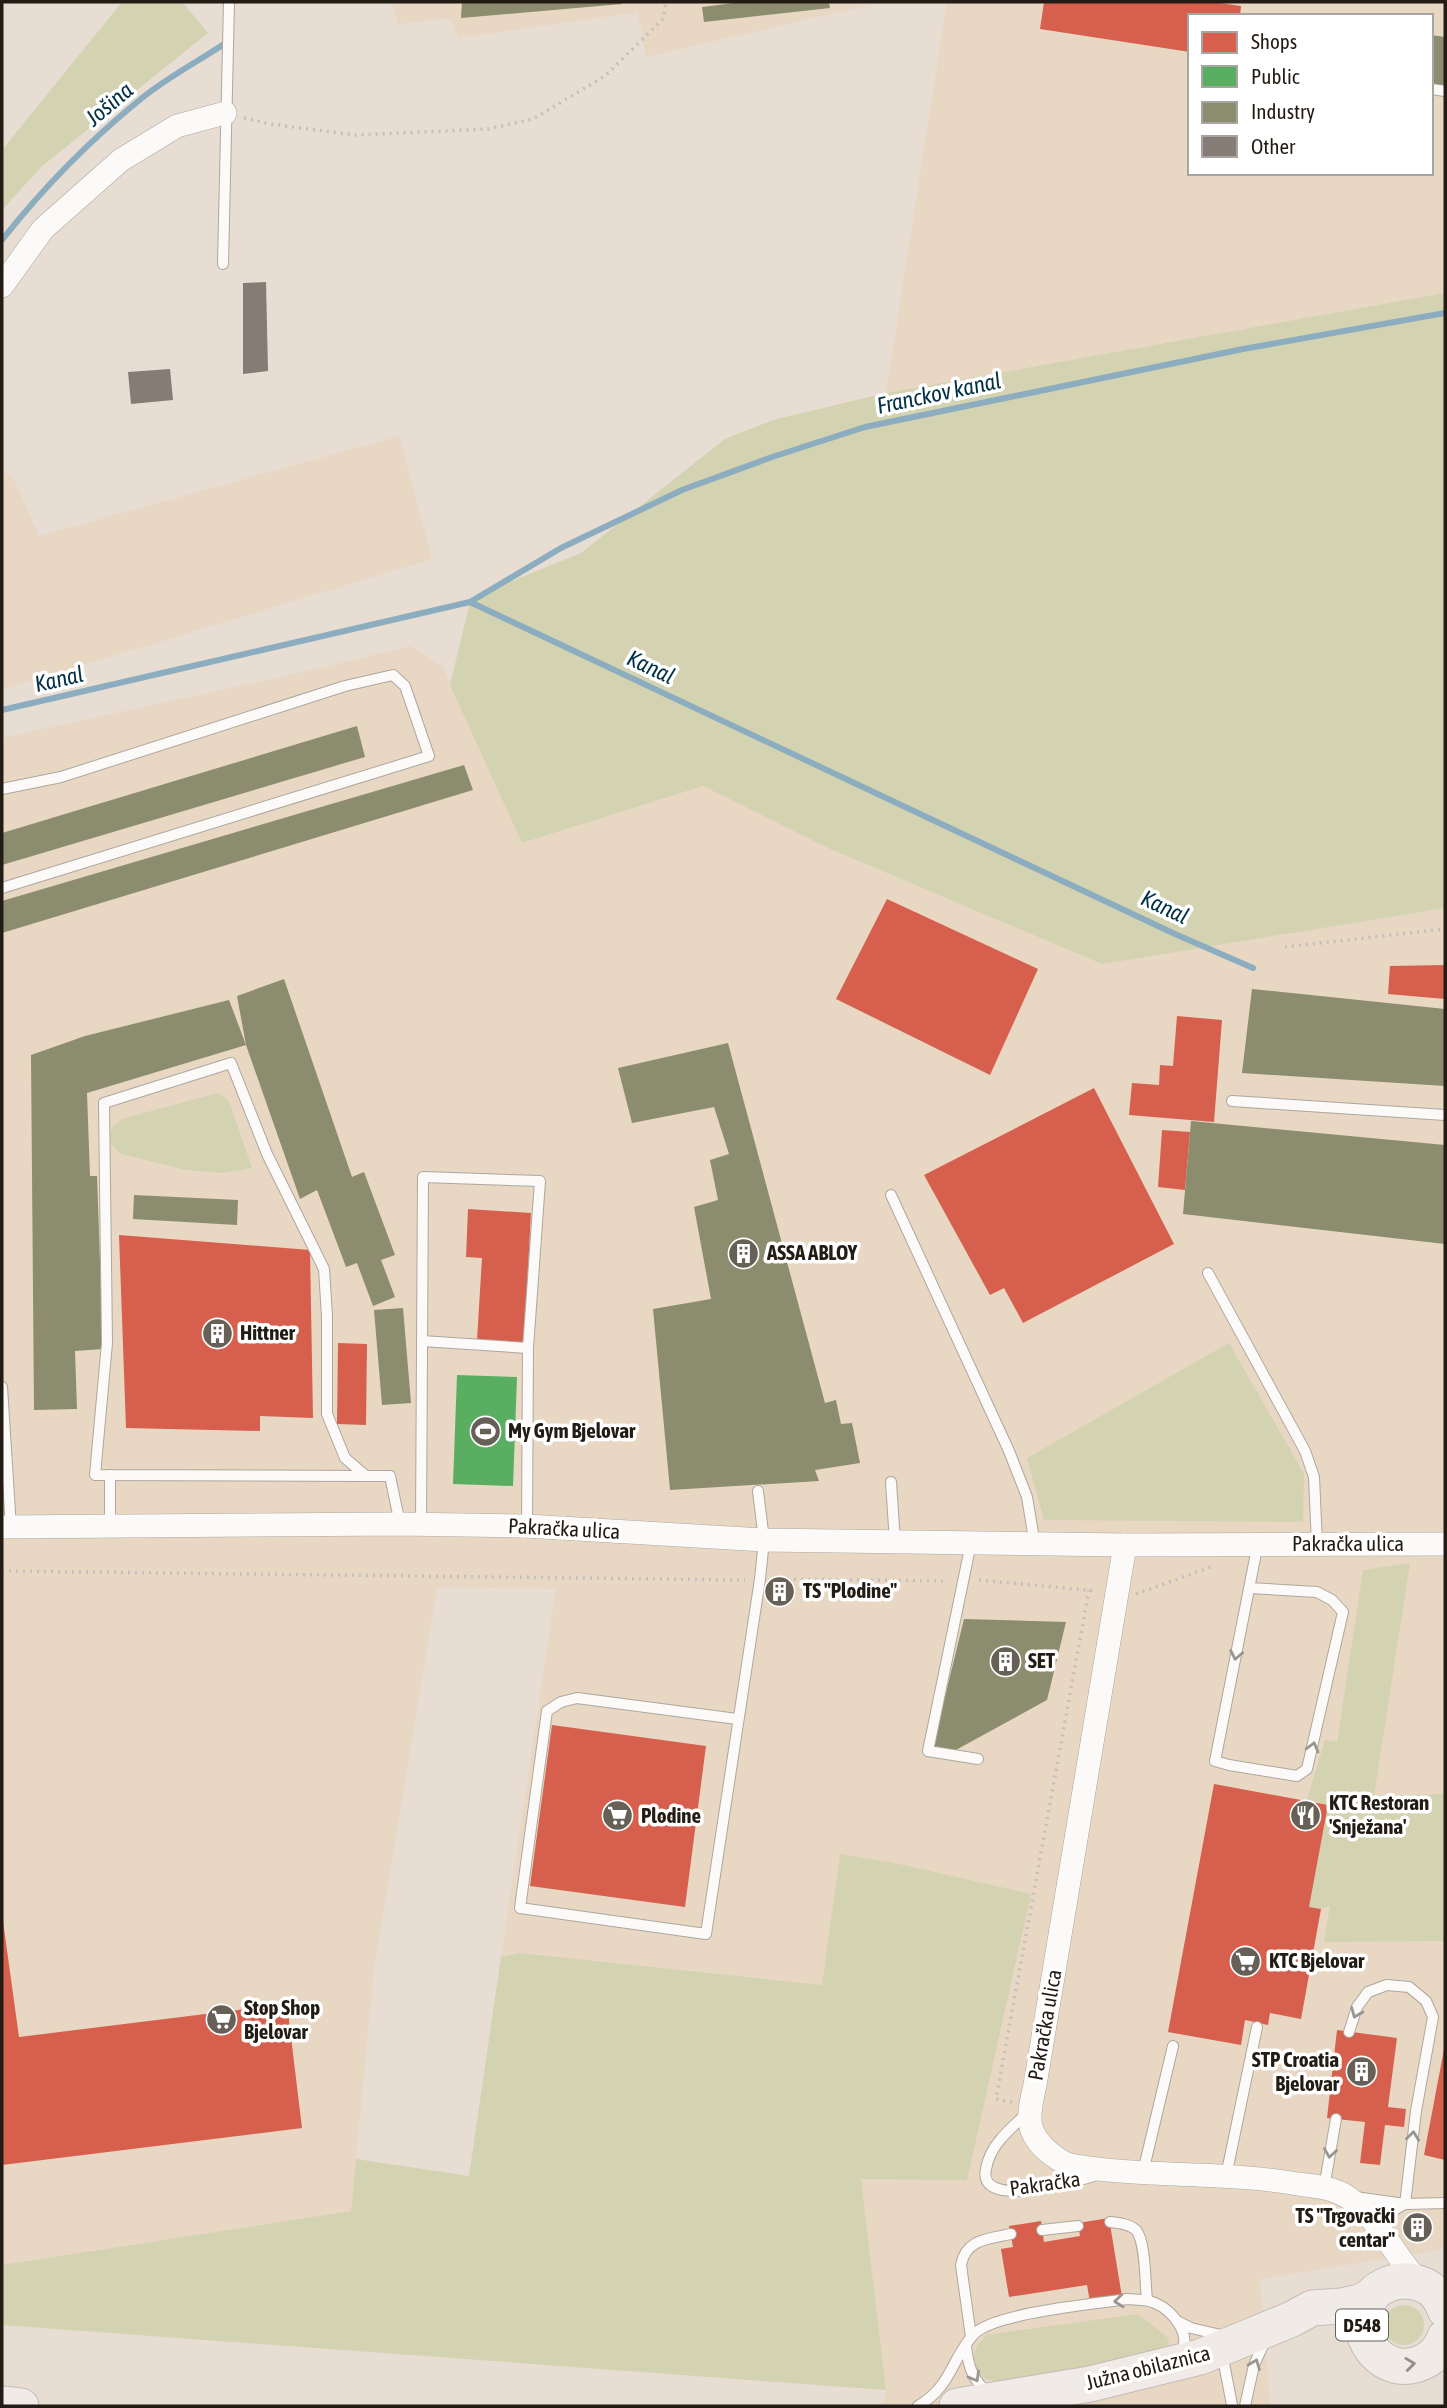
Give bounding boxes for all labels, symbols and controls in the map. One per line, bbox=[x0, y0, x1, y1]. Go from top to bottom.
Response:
legend bbox=[1188, 14, 1433, 175]
text: Shops bbox=[1251, 29, 1297, 53]
text: Public bbox=[1251, 64, 1300, 88]
water label: Jošina bbox=[79, 77, 138, 132]
text: Industry bbox=[1251, 99, 1315, 123]
text: Other bbox=[1251, 134, 1296, 158]
water label: Franckov kanal bbox=[874, 367, 1004, 419]
water label: Kanal bbox=[623, 645, 679, 689]
water label: Kanal bbox=[32, 661, 86, 697]
water label: Kanal bbox=[1137, 885, 1193, 929]
building icon: ASSA ABLOY bbox=[727, 1236, 761, 1270]
place label: ASSA ABLOY bbox=[766, 1240, 858, 1264]
building icon: Hittner bbox=[200, 1316, 234, 1350]
place label: Hittner bbox=[240, 1320, 296, 1344]
sports icon: My Gym Bjelovar bbox=[468, 1414, 502, 1448]
place label: My Gym Bjelovar bbox=[508, 1418, 636, 1442]
street label: Pakračka ulica bbox=[507, 1513, 621, 1543]
street label: Pakračka ulica bbox=[1292, 1531, 1404, 1555]
building icon: TS "Plodine" bbox=[763, 1574, 797, 1608]
place label: TS "Plodine" bbox=[803, 1578, 897, 1602]
building icon: SET bbox=[988, 1644, 1022, 1678]
place label: SET bbox=[1028, 1648, 1056, 1672]
one-way arrow bbox=[1229, 1649, 1244, 1661]
one-way arrow bbox=[1305, 1741, 1319, 1753]
place label: KTC Restoran 'Snježana' bbox=[1329, 1790, 1429, 1838]
restaurant icon: KTC Restoran 'Snježana' bbox=[1289, 1798, 1323, 1832]
supermarket icon: Plodine bbox=[601, 1799, 635, 1833]
place label: Plodine bbox=[641, 1803, 701, 1827]
supermarket icon: KTC Bjelovar bbox=[1229, 1944, 1263, 1978]
place label: KTC Bjelovar bbox=[1269, 1948, 1365, 1972]
street label: Pakračka ulica bbox=[1022, 1968, 1066, 2082]
place label: Stop Shop Bjelovar bbox=[244, 1995, 320, 2043]
supermarket icon: Stop Shop Bjelovar bbox=[204, 2003, 238, 2037]
one-way arrow bbox=[1351, 2006, 1365, 2018]
place label: STP Croatia Bjelovar bbox=[1252, 2047, 1340, 2095]
building icon: STP Croatia Bjelovar bbox=[1345, 2055, 1379, 2089]
one-way arrow bbox=[1405, 2130, 1420, 2142]
one-way arrow bbox=[1323, 2147, 1338, 2159]
street label: Pakračka bbox=[1008, 2166, 1082, 2200]
place label: TS "Trgovački centar" bbox=[1296, 2203, 1395, 2251]
building icon: TS "Trgovački centar" bbox=[1401, 2211, 1435, 2245]
one-way arrow bbox=[1113, 2293, 1124, 2308]
road number: D548 bbox=[1336, 2310, 1388, 2340]
street label: Južna obilaznica bbox=[1083, 2340, 1212, 2394]
one-way arrow bbox=[1404, 2357, 1416, 2372]
one-way arrow bbox=[1247, 2359, 1261, 2371]
one-way arrow bbox=[967, 2369, 980, 2382]

